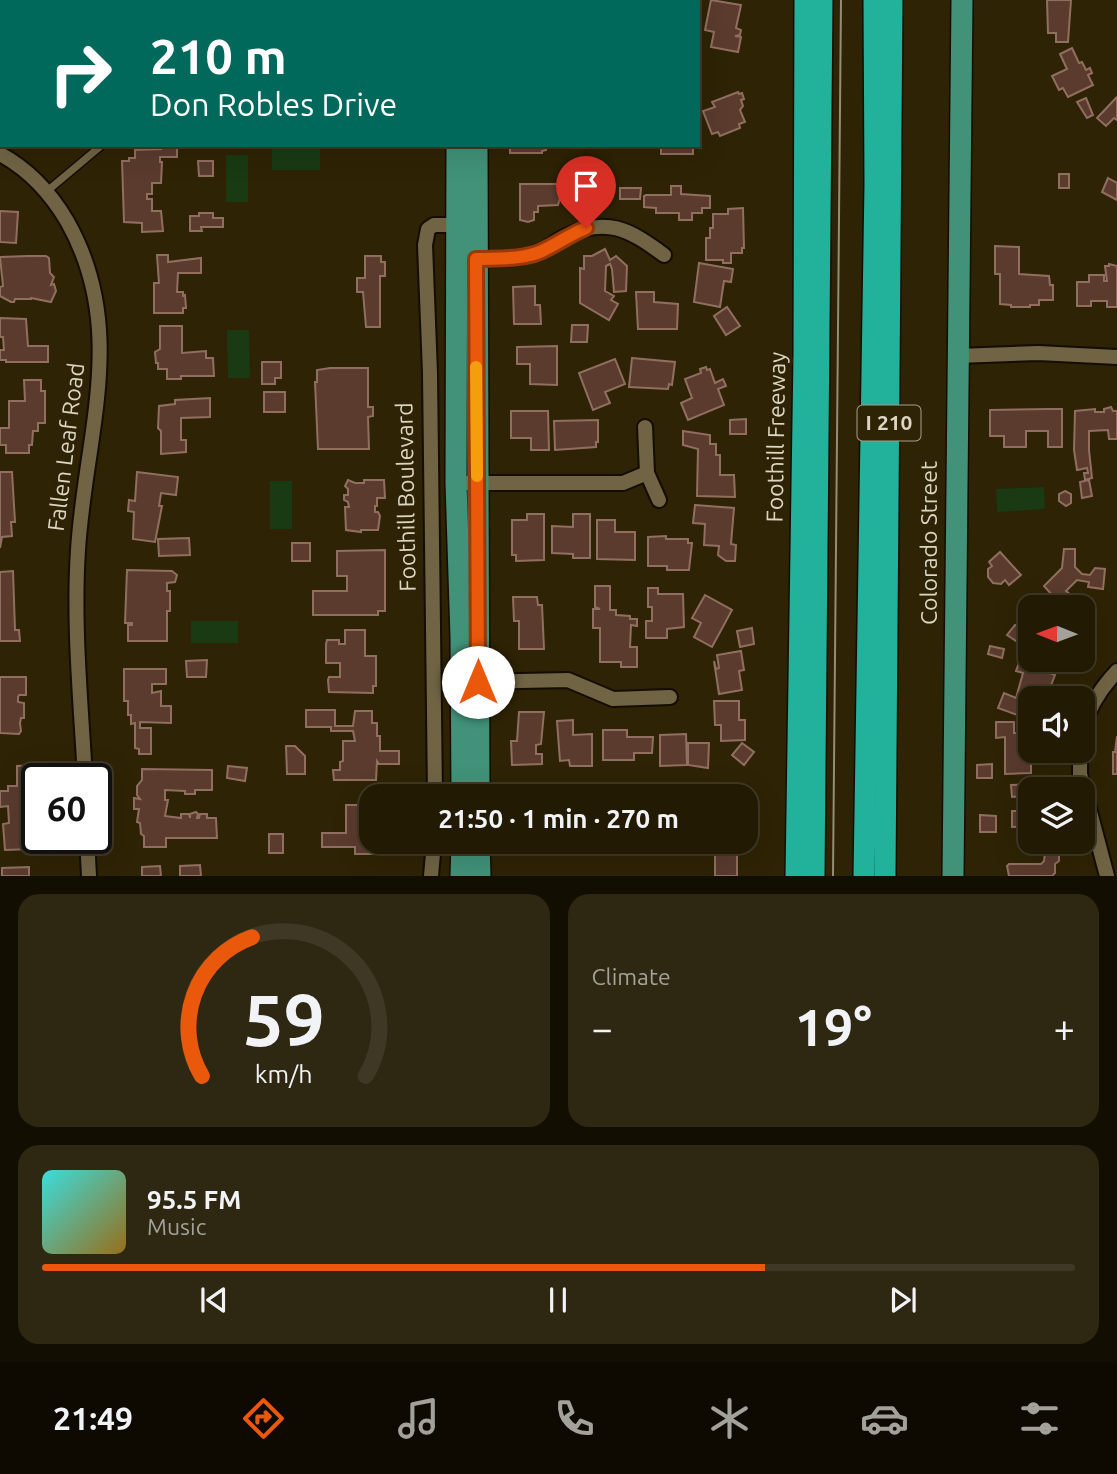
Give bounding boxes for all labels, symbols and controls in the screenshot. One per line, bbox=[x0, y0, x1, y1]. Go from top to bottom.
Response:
icon: right bbox=[35, 28, 126, 119]
text: 210 m bbox=[150, 28, 287, 83]
text: Don Robles Drive bbox=[150, 86, 397, 122]
pin bbox=[556, 156, 616, 228]
icon: arrive bbox=[567, 167, 605, 205]
street label: Foothill Freeway bbox=[762, 351, 789, 522]
street label: Fallen Leaf Road bbox=[43, 361, 88, 533]
street label: Foothill Boulevard bbox=[391, 402, 420, 592]
road number: I 210 bbox=[858, 406, 920, 440]
street label: Colorado Street bbox=[916, 461, 941, 625]
north arrow bbox=[1018, 595, 1096, 672]
map controls bbox=[1018, 595, 1095, 854]
position arrow bbox=[441, 645, 515, 719]
button: sound bbox=[1018, 686, 1095, 763]
speed limit sign: 60 bbox=[21, 763, 112, 854]
button: layers bbox=[1018, 777, 1095, 854]
text: 21:50 · 1 min · 270 m bbox=[438, 804, 679, 833]
text: Climate bbox=[592, 964, 671, 989]
text: 59 bbox=[243, 979, 325, 1061]
text: 19° bbox=[795, 998, 872, 1056]
text: − bbox=[592, 1007, 613, 1049]
text: + bbox=[1054, 1007, 1075, 1049]
text: km/h bbox=[255, 1060, 313, 1088]
text: 95.5 FM bbox=[147, 1185, 241, 1214]
text: Music bbox=[147, 1214, 206, 1239]
icon: previous bbox=[195, 1281, 233, 1319]
icon: pause bbox=[539, 1281, 577, 1319]
icon: next bbox=[884, 1281, 922, 1319]
icon: directions bbox=[239, 1394, 288, 1443]
icon: music bbox=[394, 1394, 443, 1443]
icon: phone bbox=[550, 1394, 599, 1443]
icon: climate bbox=[705, 1394, 754, 1443]
icon: car bbox=[860, 1394, 909, 1443]
icon: filters bbox=[1015, 1394, 1064, 1443]
text: 21:49 bbox=[53, 1400, 133, 1436]

